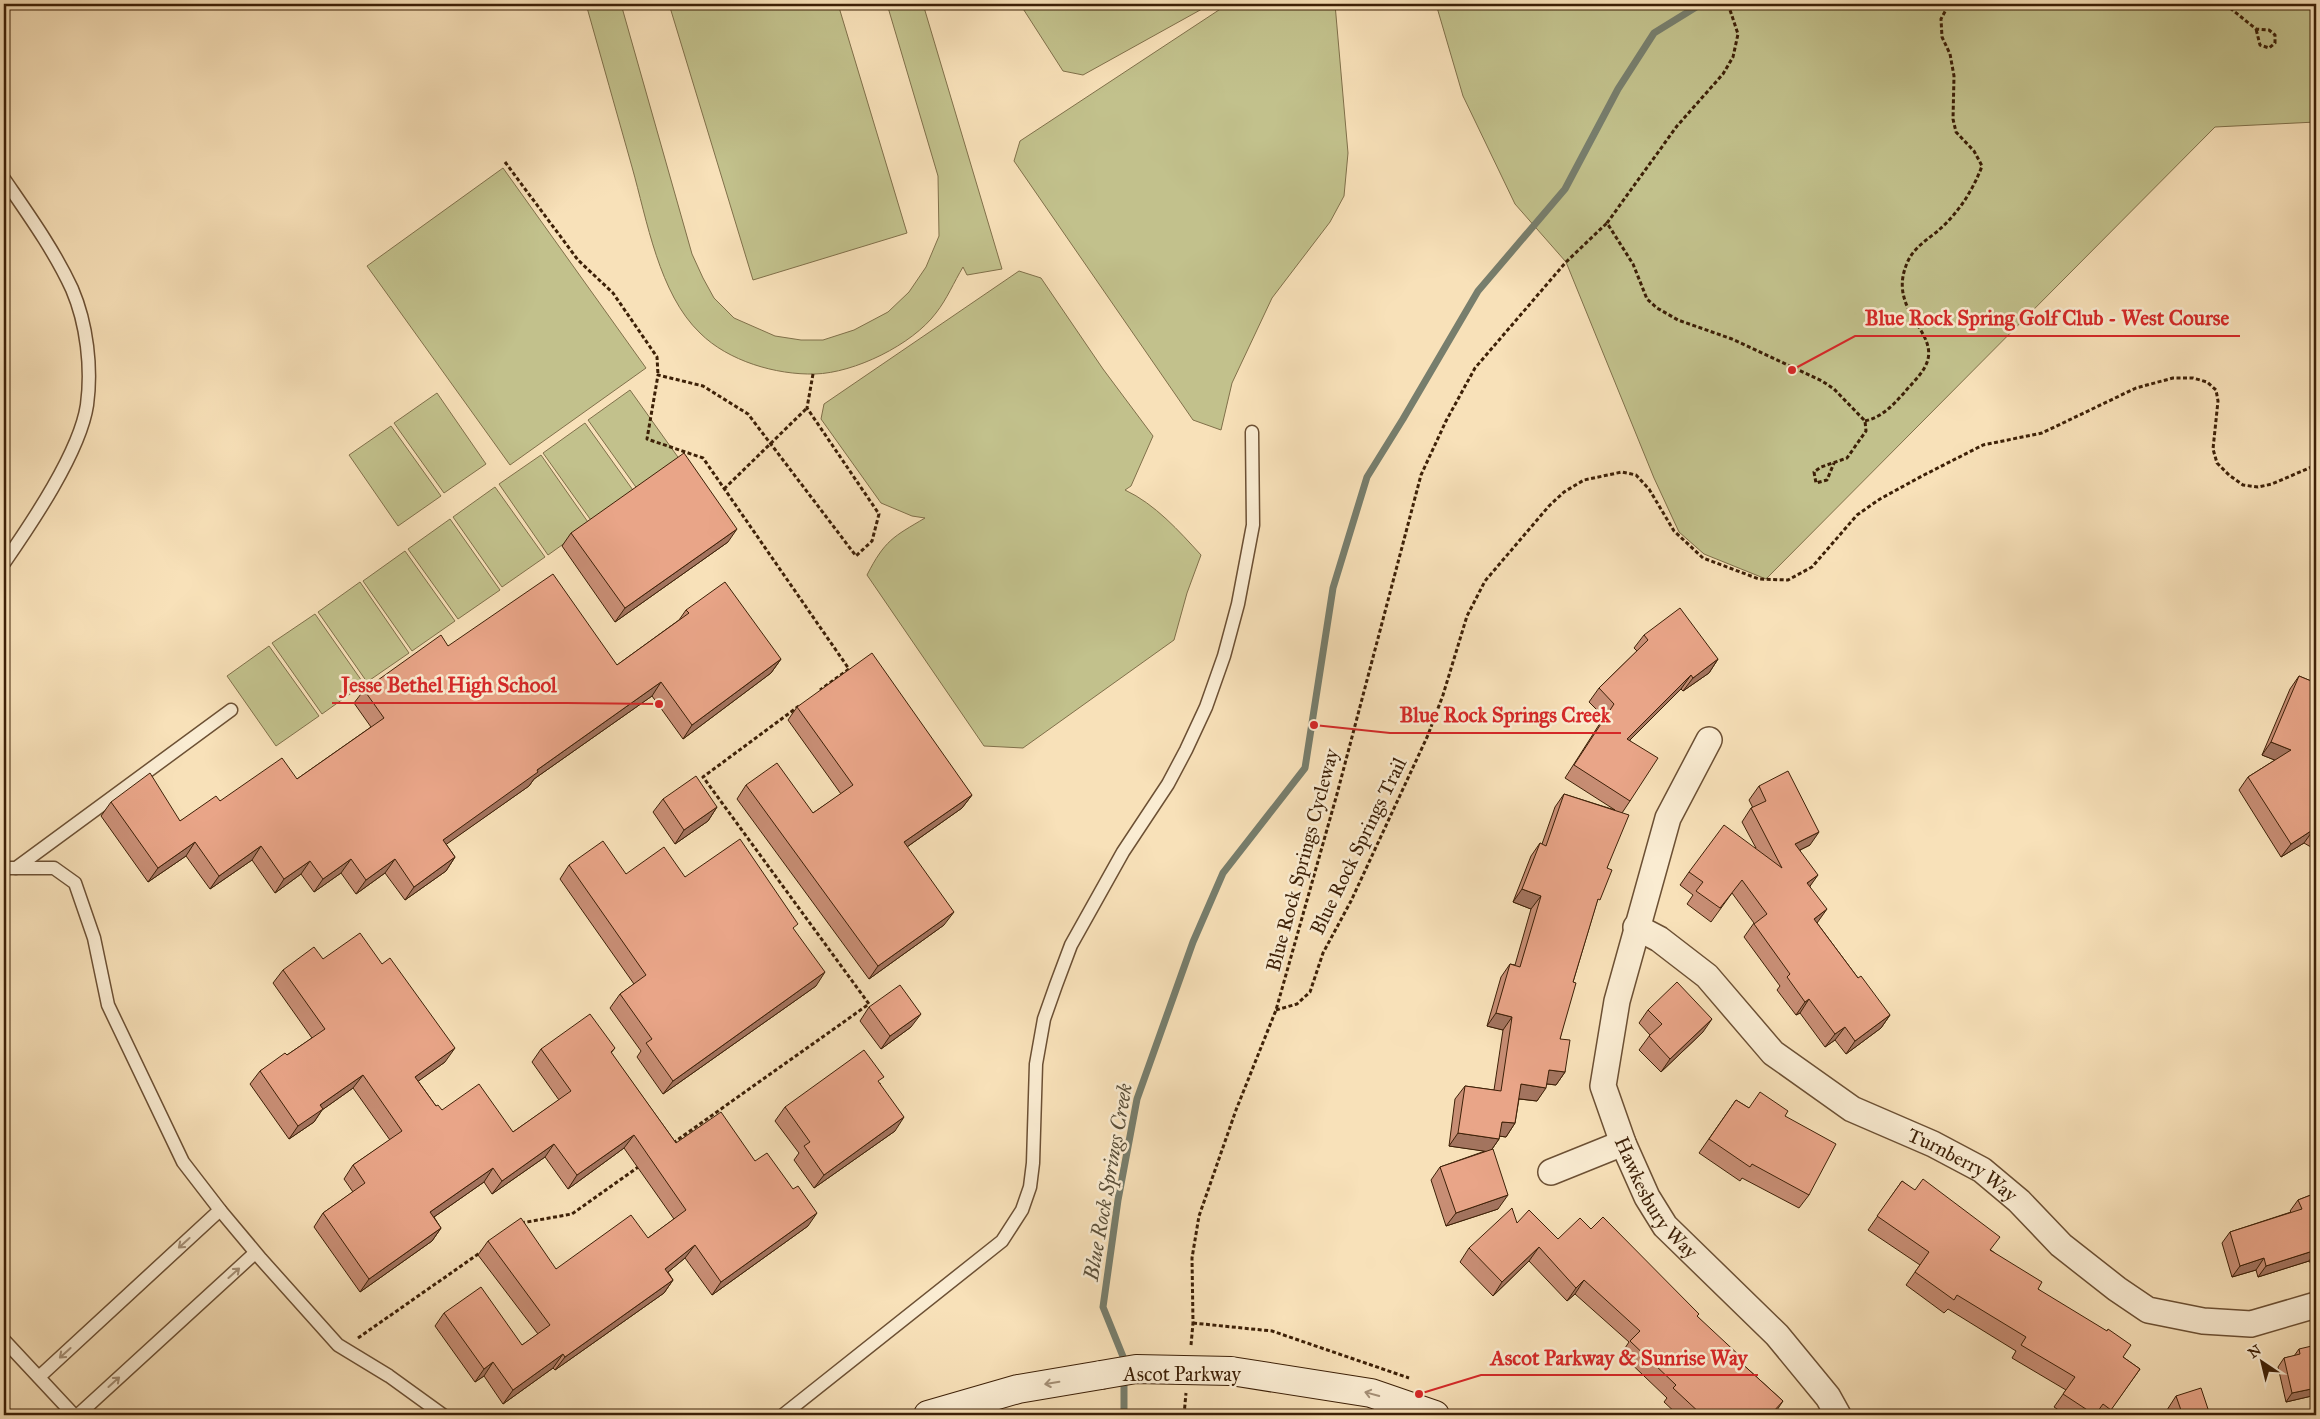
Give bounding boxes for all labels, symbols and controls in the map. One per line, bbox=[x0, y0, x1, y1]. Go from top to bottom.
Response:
callout: Blue Rock Spring Golf Club - West Course bbox=[1855, 300, 2240, 336]
text: Blue Rock Spring Golf Club - West Course bbox=[1865, 305, 2229, 331]
callout: Jesse Bethel High School bbox=[332, 667, 567, 703]
text: Jesse Bethel High School bbox=[338, 672, 558, 699]
callout: Blue Rock Springs Creek bbox=[1390, 697, 1621, 733]
text: Blue Rock Springs Creek bbox=[1399, 702, 1612, 728]
street label: Blue Rock Springs Cycleway bbox=[1261, 745, 1344, 974]
street label: Blue Rock Springs Trail bbox=[1305, 753, 1413, 939]
water label: Blue Rock Springs Creek bbox=[1078, 1081, 1138, 1284]
street label: Turnberry Way bbox=[1904, 1123, 2023, 1207]
street label: Hawkesbury Way bbox=[1610, 1133, 1703, 1264]
one-way arrow bbox=[178, 1237, 191, 1249]
one-way arrow bbox=[227, 1267, 240, 1279]
north arrow bbox=[2238, 1336, 2288, 1386]
callout: Ascot Parkway & Sunrise Way bbox=[1481, 1339, 1758, 1375]
text: N bbox=[2245, 1341, 2265, 1362]
text: Ascot Parkway & Sunrise Way bbox=[1489, 1345, 1749, 1371]
one-way arrow bbox=[58, 1347, 71, 1359]
street label: Ascot Parkway bbox=[1122, 1362, 1241, 1386]
one-way arrow bbox=[108, 1376, 121, 1388]
one-way arrow bbox=[1045, 1378, 1061, 1388]
one-way arrow bbox=[1364, 1389, 1380, 1398]

